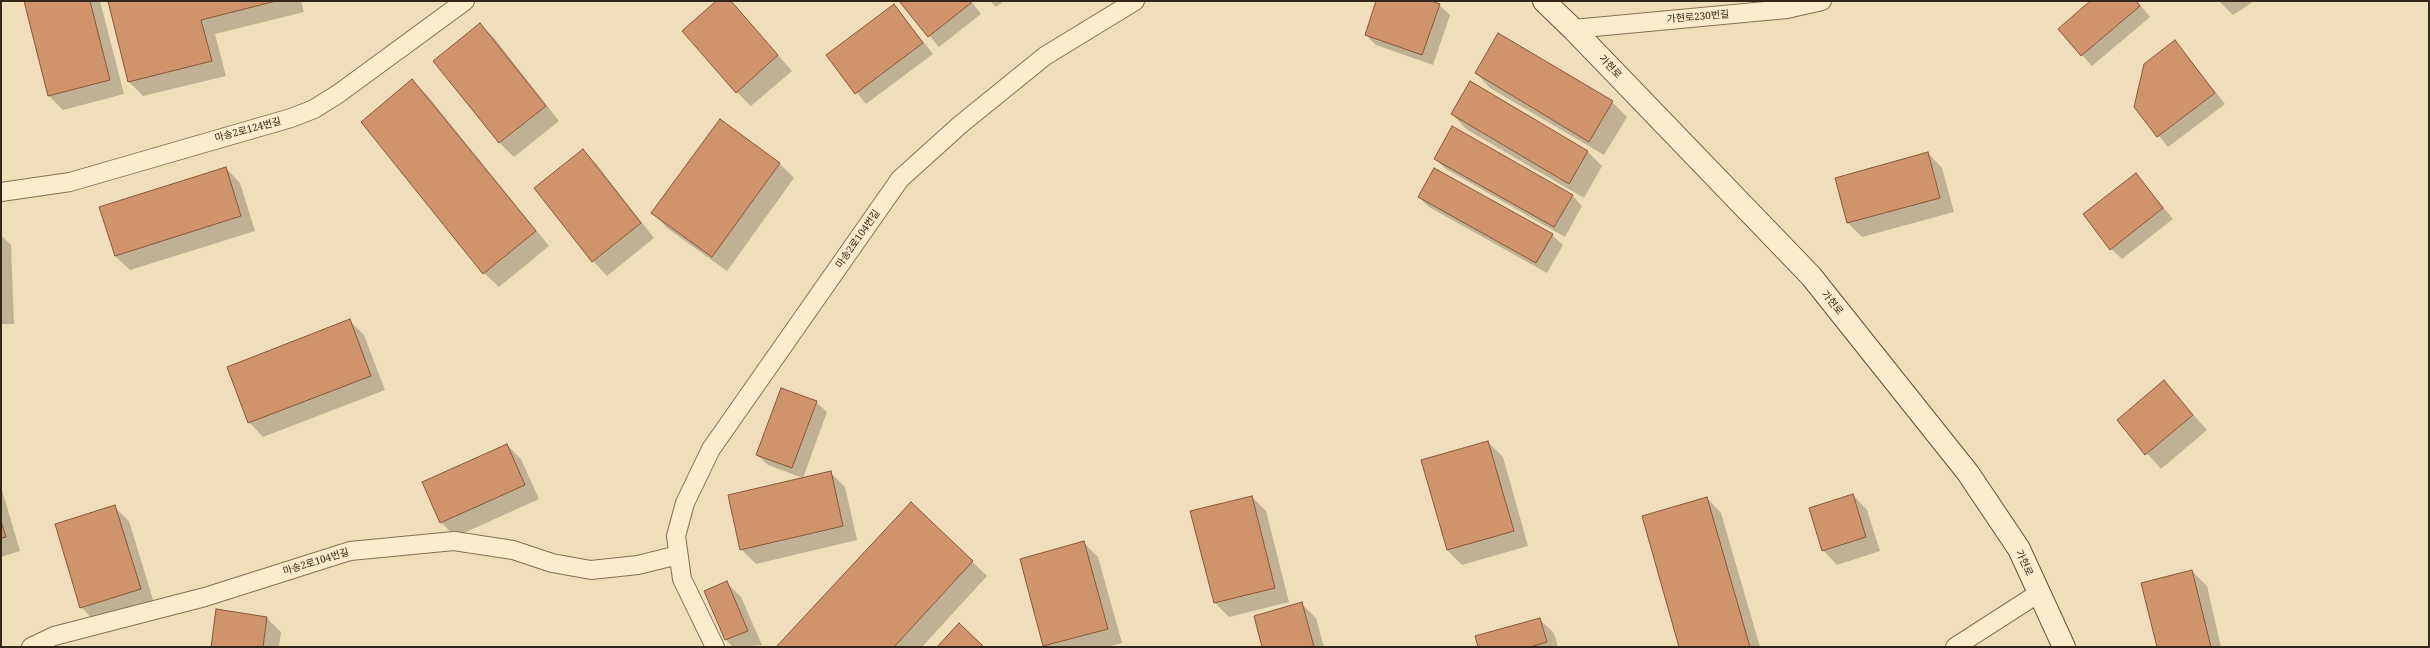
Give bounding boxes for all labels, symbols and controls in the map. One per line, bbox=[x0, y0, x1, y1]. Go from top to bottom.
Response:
street label: 가현로230번길 bbox=[1666, 8, 1730, 26]
street label: 가현로 bbox=[1596, 53, 1624, 81]
street label: 마송2로124번길 bbox=[213, 115, 283, 145]
street label: 마송2로104번길 bbox=[833, 208, 883, 270]
street label: 가현로 bbox=[1819, 288, 1845, 318]
street label: 마송2로104번길 bbox=[282, 546, 350, 578]
street label: 가현로 bbox=[2013, 548, 2035, 578]

